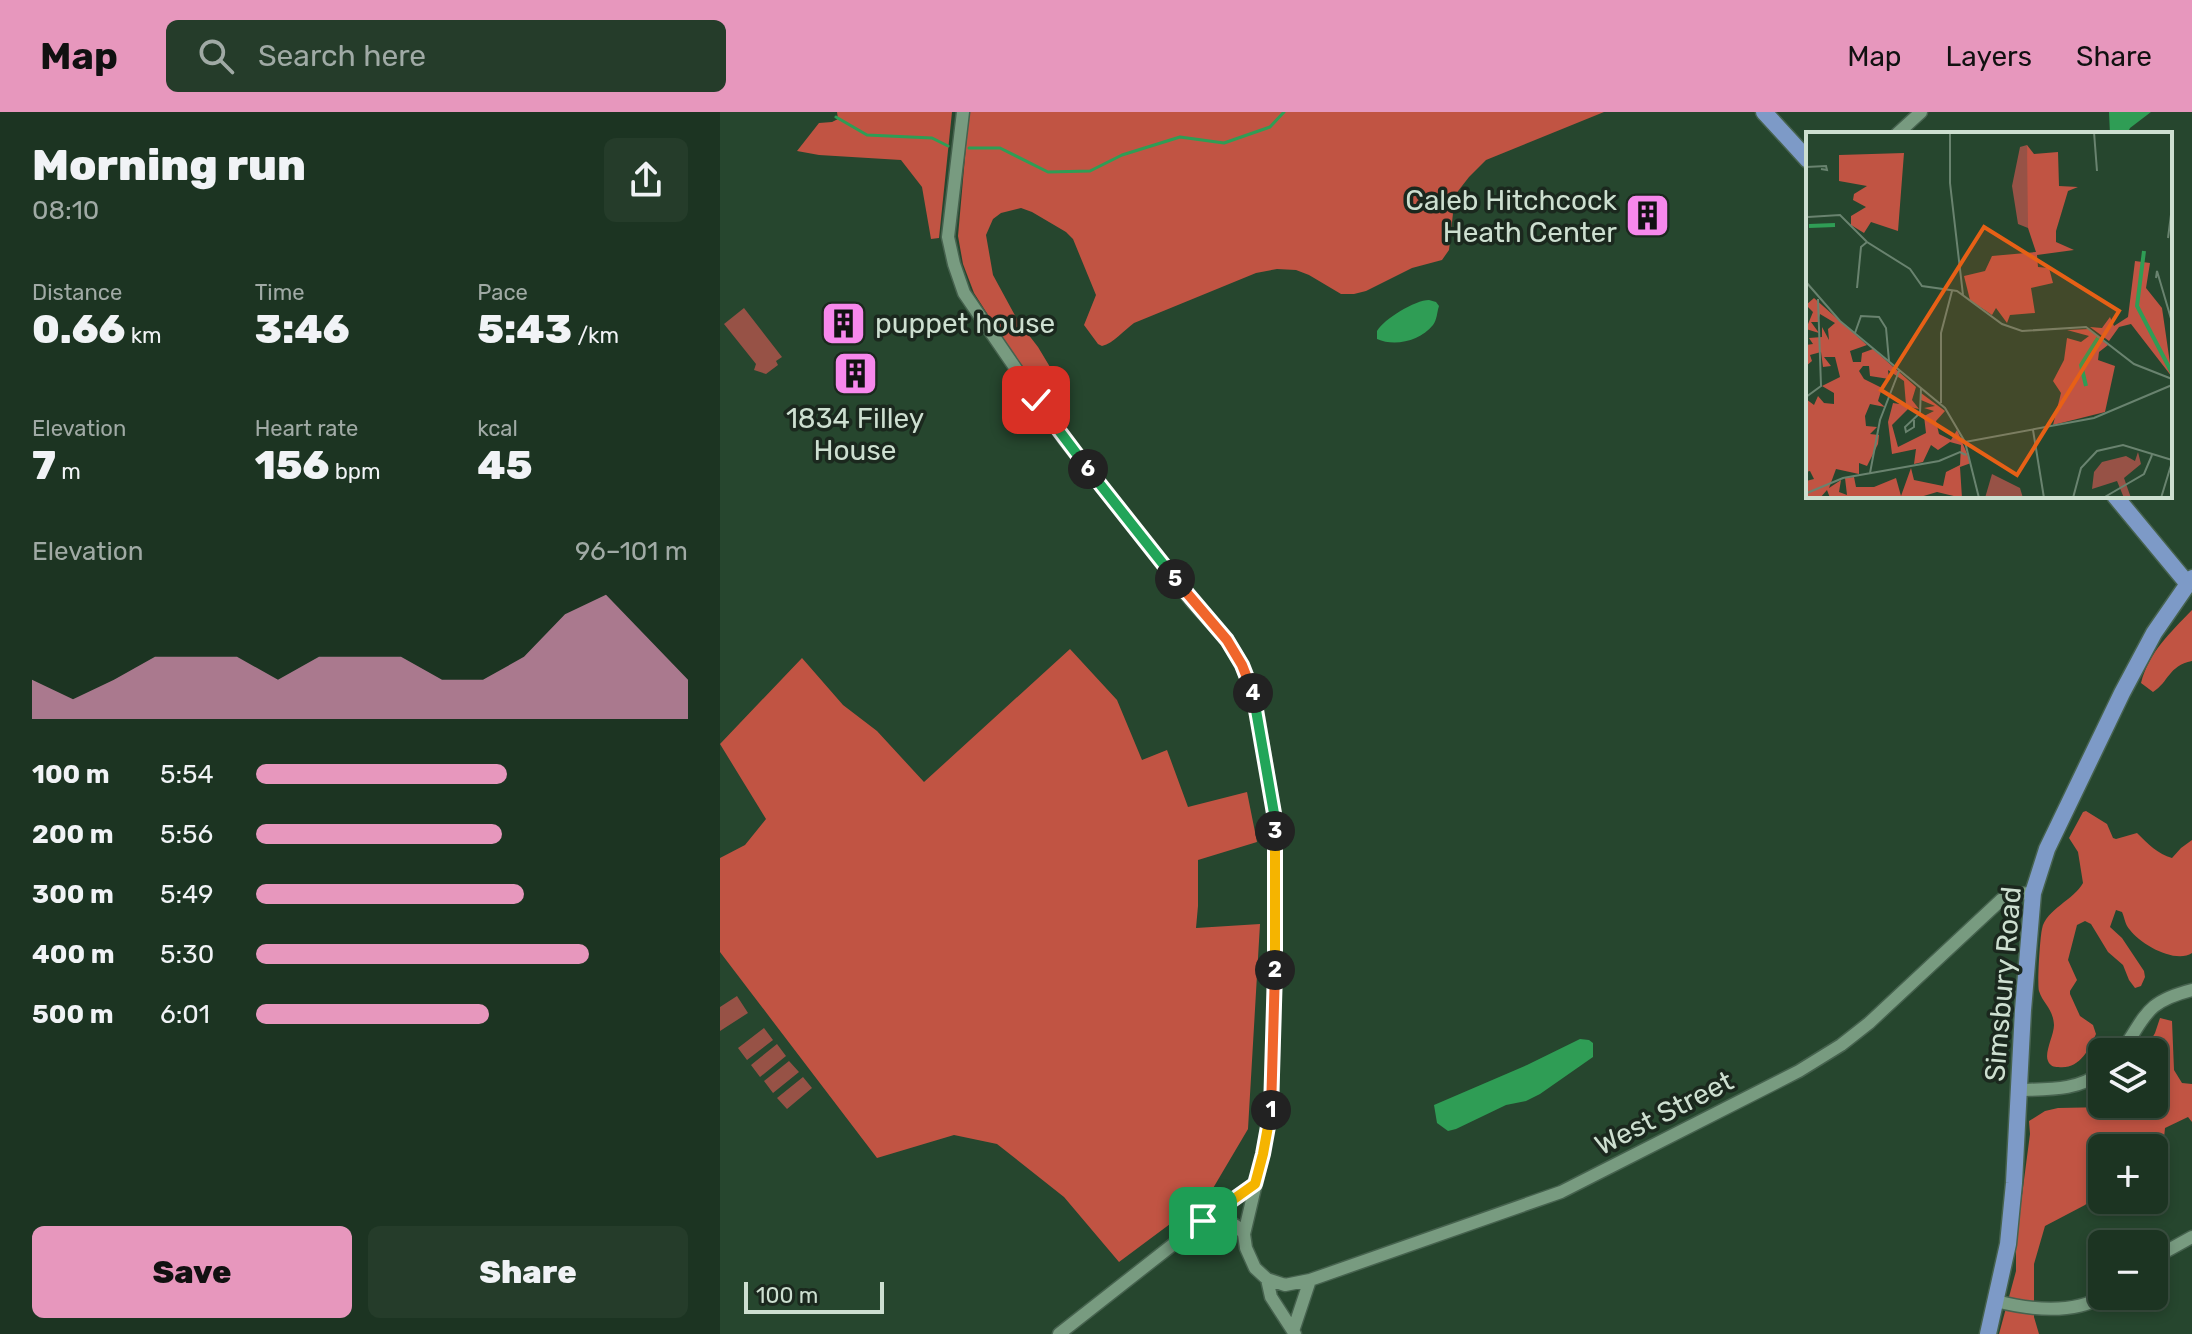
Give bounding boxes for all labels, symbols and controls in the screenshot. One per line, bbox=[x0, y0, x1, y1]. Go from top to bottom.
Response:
search box bbox=[166, 20, 726, 92]
text: Map bbox=[40, 33, 118, 79]
icon: search bbox=[194, 34, 238, 78]
text: Search here bbox=[258, 38, 426, 74]
text: Map bbox=[1847, 40, 1902, 73]
text: Layers bbox=[1946, 40, 2032, 73]
text: Share bbox=[2076, 40, 2152, 73]
inset map bbox=[1806, 132, 2172, 498]
button: share bbox=[604, 138, 688, 222]
text: Morning run bbox=[32, 139, 306, 191]
place label: Caleb Hitchcock Heath Center bbox=[1405, 184, 1618, 249]
building icon: Caleb Hitchcock Heath Center bbox=[1624, 192, 1672, 240]
text: 08:10 bbox=[32, 195, 99, 226]
text: Distance bbox=[32, 279, 122, 306]
text: Time bbox=[255, 279, 305, 306]
text: Pace bbox=[477, 279, 528, 306]
building icon: puppet house bbox=[820, 299, 868, 347]
text: 0.66 bbox=[32, 306, 125, 353]
text: 3:46 bbox=[255, 306, 350, 353]
text: 5:43 bbox=[477, 306, 572, 353]
place label: puppet house bbox=[875, 307, 1055, 340]
text: km bbox=[125, 322, 162, 349]
text: /km bbox=[572, 322, 619, 349]
building icon: 1834 Filley House bbox=[831, 349, 879, 397]
pin bbox=[1002, 366, 1070, 434]
icon: check bbox=[1014, 378, 1058, 422]
place label: 1834 Filley House bbox=[786, 402, 924, 467]
text: Elevation bbox=[32, 415, 126, 442]
text: Heart rate bbox=[255, 415, 358, 442]
text: kcal bbox=[477, 415, 518, 442]
text: 7 bbox=[32, 442, 56, 489]
text: 156 bbox=[255, 442, 329, 489]
text: 45 bbox=[477, 442, 532, 489]
pin: 6 bbox=[1068, 449, 1108, 489]
text: 6 bbox=[1081, 455, 1095, 482]
text: m bbox=[56, 458, 81, 485]
text: bpm bbox=[329, 458, 380, 485]
text: Elevation bbox=[32, 536, 143, 567]
text: 96–101 m bbox=[575, 536, 688, 567]
pin: 5 bbox=[1155, 559, 1195, 599]
text: 5 bbox=[1168, 565, 1182, 592]
pin: 4 bbox=[1233, 673, 1273, 713]
text: 4 bbox=[1245, 679, 1261, 706]
text: 100 m bbox=[32, 759, 110, 790]
text: 5:54 bbox=[160, 759, 214, 790]
pin: 3 bbox=[1255, 811, 1295, 851]
text: 3 bbox=[1268, 817, 1282, 844]
text: 200 m bbox=[32, 819, 114, 850]
text: 5:56 bbox=[160, 819, 213, 850]
text: 300 m bbox=[32, 879, 114, 910]
text: 5:49 bbox=[160, 879, 213, 910]
street label: Simsbury Road bbox=[1978, 885, 2028, 1083]
text: 400 m bbox=[32, 939, 114, 970]
text: 5:30 bbox=[160, 939, 214, 970]
pin: 2 bbox=[1255, 950, 1295, 990]
text: 2 bbox=[1268, 956, 1282, 983]
text: 500 m bbox=[32, 999, 114, 1030]
text: 6:01 bbox=[160, 999, 210, 1030]
map controls bbox=[2088, 1038, 2168, 1310]
button: layers bbox=[2088, 1038, 2168, 1118]
street label: West Street bbox=[1589, 1064, 1739, 1162]
pin: 1 bbox=[1251, 1090, 1291, 1130]
text: 1 bbox=[1266, 1096, 1276, 1123]
button: + bbox=[2088, 1134, 2168, 1214]
pin bbox=[1169, 1187, 1237, 1255]
icon: arrive bbox=[1181, 1199, 1225, 1243]
button: Save bbox=[32, 1226, 352, 1318]
button: Share bbox=[368, 1226, 688, 1318]
button: − bbox=[2088, 1230, 2168, 1310]
scale bar bbox=[744, 1278, 884, 1314]
text: 100 m bbox=[756, 1282, 818, 1309]

